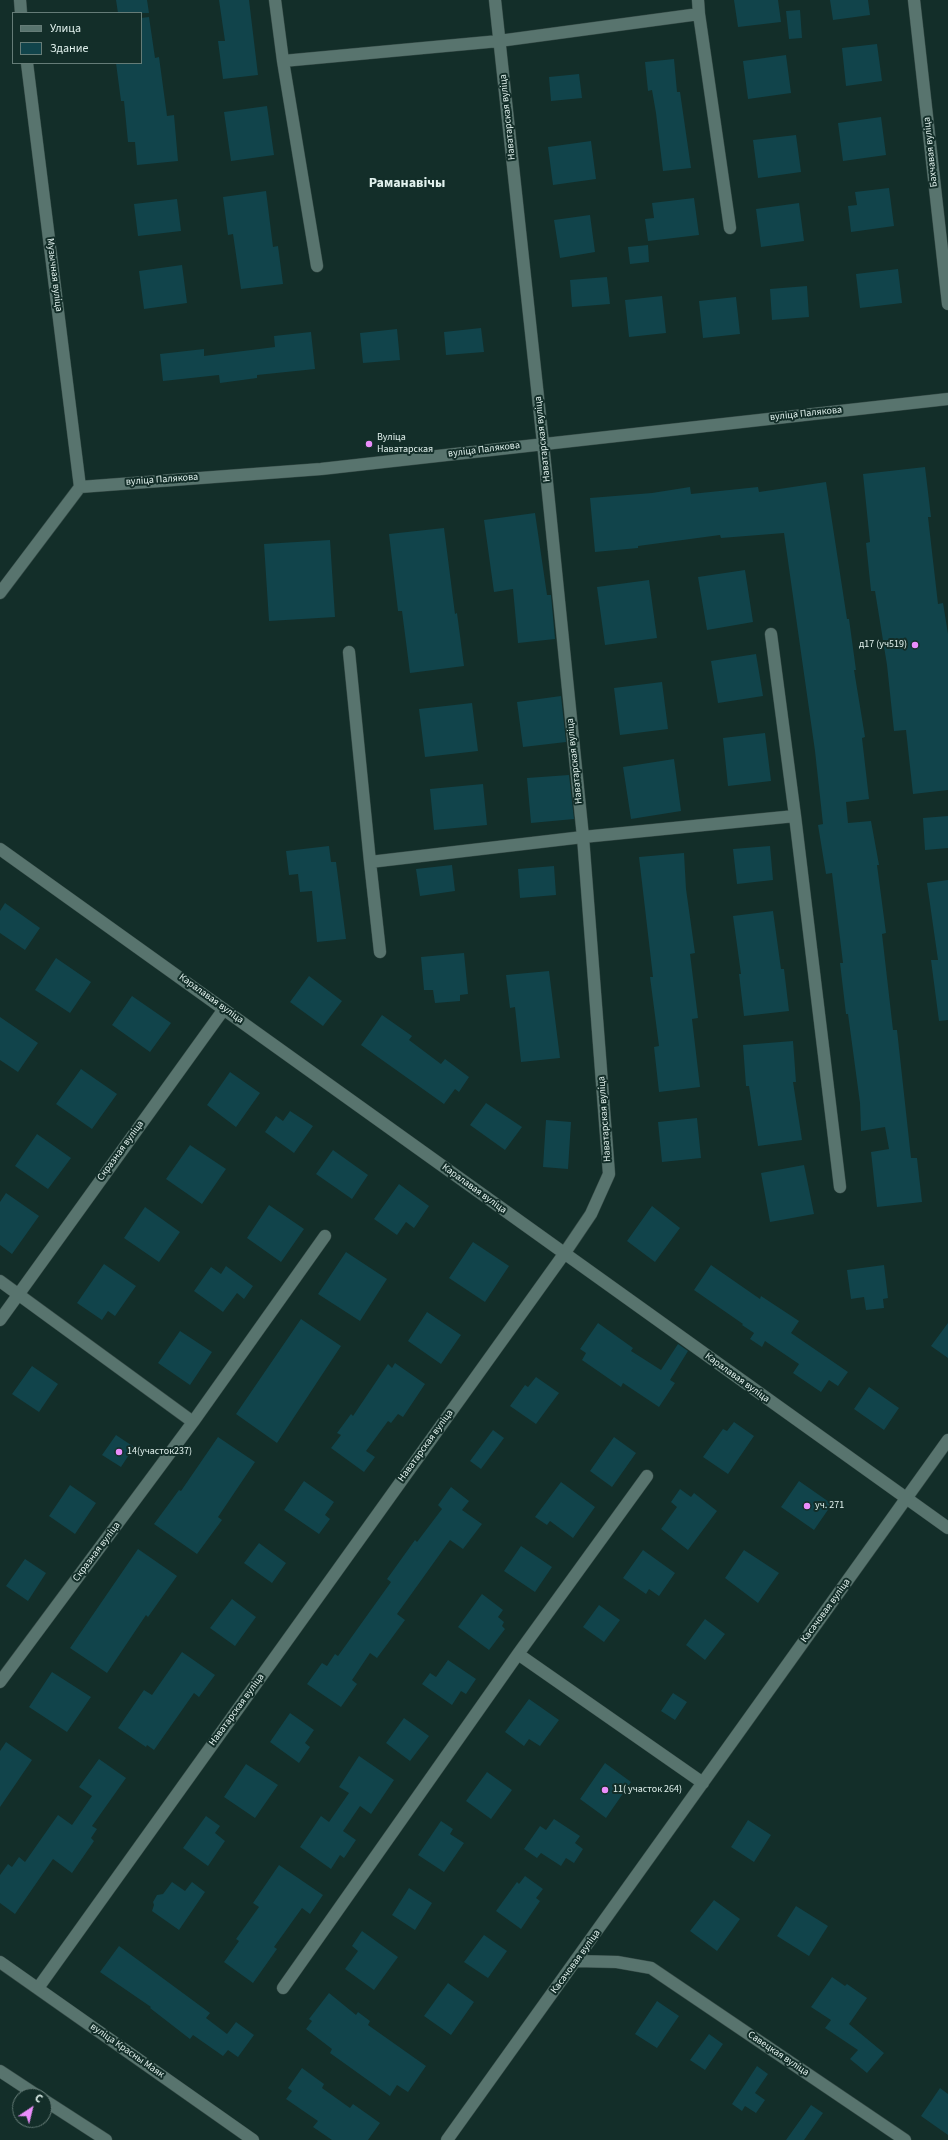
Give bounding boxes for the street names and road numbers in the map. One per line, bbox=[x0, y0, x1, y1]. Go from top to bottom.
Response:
street label: Наватарская вуліца bbox=[498, 74, 518, 160]
street label: Бахчавая вуліца bbox=[921, 116, 941, 188]
street label: Музычная вуліца bbox=[44, 237, 64, 313]
street label: Наватарская вуліца bbox=[533, 396, 553, 482]
street label: вуліца Палякова bbox=[769, 404, 843, 424]
street label: вуліца Палякова bbox=[447, 440, 521, 460]
street label: вуліца Палякова bbox=[126, 471, 198, 489]
street label: Наватарская вуліца bbox=[565, 718, 585, 804]
street label: Каралавая вуліца bbox=[176, 972, 246, 1026]
street label: Наватарская вуліца bbox=[596, 1076, 614, 1162]
street label: Скразная вуліца bbox=[95, 1119, 147, 1183]
street label: Каралавая вуліца bbox=[439, 1162, 509, 1216]
street label: Каралавая вуліца bbox=[702, 1351, 772, 1405]
street label: Наватарская вуліца bbox=[396, 1408, 456, 1484]
street label: Скразная вуліца bbox=[71, 1520, 123, 1584]
street label: Касачовая вуліца bbox=[799, 1577, 853, 1645]
street label: Наватарская вуліца bbox=[207, 1672, 267, 1748]
street label: Касачовая вуліца bbox=[549, 1928, 603, 1996]
street label: вуліца Красны Маяк bbox=[88, 2021, 166, 2081]
street label: Савецкая вуліца bbox=[745, 2029, 811, 2079]

